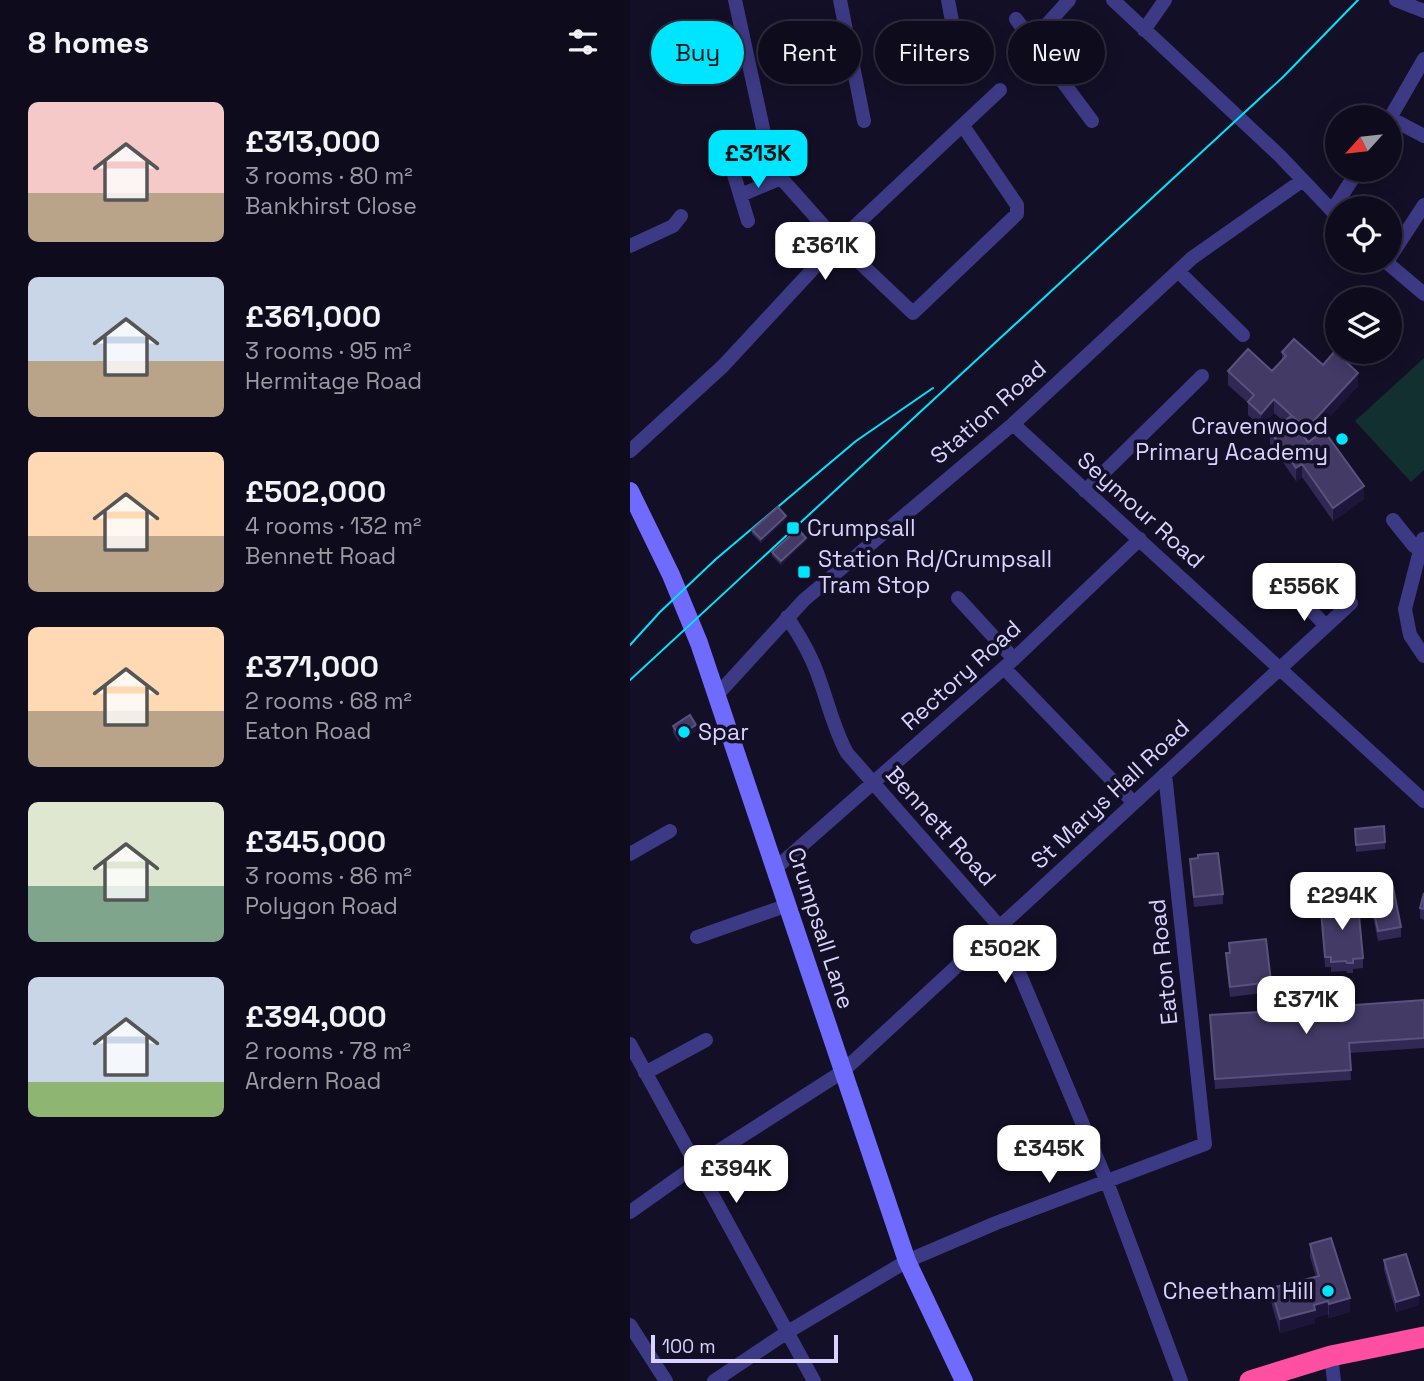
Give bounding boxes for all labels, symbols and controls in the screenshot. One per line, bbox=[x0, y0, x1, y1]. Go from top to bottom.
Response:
chip: Buy bbox=[651, 21, 744, 84]
chip: Rent bbox=[758, 21, 861, 84]
chip: Filters bbox=[875, 21, 994, 84]
chip: New bbox=[1008, 21, 1105, 84]
text: 8 homes bbox=[28, 23, 149, 62]
icon: filters bbox=[564, 23, 602, 61]
north arrow bbox=[1325, 105, 1402, 182]
map controls bbox=[1325, 105, 1402, 364]
text: £313,000 bbox=[245, 122, 380, 161]
icon: home bbox=[84, 130, 168, 214]
pin: £313K bbox=[709, 130, 807, 190]
text: £313K bbox=[724, 138, 792, 168]
text: 3 rooms · 80 m² bbox=[245, 161, 413, 191]
text: Bankhirst Close bbox=[245, 191, 417, 221]
button: locate bbox=[1325, 196, 1402, 273]
pin: £361K bbox=[776, 222, 874, 282]
text: £361K bbox=[791, 230, 859, 260]
button: layers bbox=[1325, 287, 1402, 364]
text: £361,000 bbox=[245, 297, 381, 336]
icon: home bbox=[84, 305, 168, 389]
text: 3 rooms · 95 m² bbox=[245, 336, 411, 366]
street label: Station Road bbox=[924, 353, 1052, 471]
text: Hermitage Road bbox=[245, 366, 422, 396]
place label: Cravenwood Primary Academy bbox=[1135, 411, 1328, 467]
marker: Cravenwood Primary Academy bbox=[1334, 431, 1350, 447]
street label: Seymour Road bbox=[1071, 445, 1211, 575]
text: £502,000 bbox=[245, 472, 386, 511]
icon: home bbox=[84, 480, 168, 564]
text: 4 rooms · 132 m² bbox=[245, 511, 421, 541]
place label: Crumpsall bbox=[807, 513, 916, 543]
marker: Crumpsall bbox=[785, 520, 801, 536]
text: Bennett Road bbox=[245, 541, 396, 571]
place label: Station Rd/Crumpsall Tram Stop bbox=[818, 544, 1052, 600]
marker: Station Rd/Crumpsall Tram Stop bbox=[796, 564, 812, 580]
pin: £556K bbox=[1255, 564, 1353, 623]
text: £556K bbox=[1269, 571, 1339, 601]
street label: Rectory Road bbox=[895, 613, 1027, 737]
text: £371,000 bbox=[245, 647, 379, 686]
icon: home bbox=[84, 655, 168, 739]
text: 2 rooms · 68 m² bbox=[245, 686, 412, 716]
street label: St Marys Hall Road bbox=[1024, 713, 1196, 875]
text: Eaton Road bbox=[245, 716, 371, 746]
place label: Spar bbox=[698, 717, 749, 747]
marker: Spar bbox=[676, 724, 692, 740]
street label: Bennett Road bbox=[879, 760, 1003, 892]
text: £345,000 bbox=[245, 822, 386, 861]
icon: home bbox=[84, 830, 168, 914]
street label: Crumpsall Lane bbox=[781, 843, 861, 1013]
text: 3 rooms · 86 m² bbox=[245, 861, 412, 891]
pin: £294K bbox=[1293, 872, 1391, 932]
text: £294K bbox=[1306, 880, 1378, 910]
text: Polygon Road bbox=[245, 891, 398, 921]
street label: Eaton Road bbox=[1141, 898, 1185, 1026]
pin: £502K bbox=[956, 926, 1054, 985]
text: £502K bbox=[969, 933, 1041, 963]
pin: £371K bbox=[1257, 976, 1355, 1036]
text: £371K bbox=[1273, 984, 1339, 1014]
text: £394,000 bbox=[245, 997, 387, 1036]
icon: home bbox=[84, 1005, 168, 1089]
text: 2 rooms · 78 m² bbox=[245, 1036, 411, 1066]
text: Ardern Road bbox=[245, 1066, 381, 1096]
pin: £345K bbox=[1000, 1126, 1098, 1185]
text: £345K bbox=[1013, 1133, 1085, 1163]
pin: £394K bbox=[687, 1146, 785, 1205]
text: £394K bbox=[700, 1153, 772, 1183]
place label: Cheetham Hill bbox=[1163, 1276, 1314, 1306]
marker: Cheetham Hill bbox=[1320, 1283, 1336, 1299]
scale bar bbox=[651, 1332, 838, 1364]
text: 100 m bbox=[662, 1334, 716, 1359]

